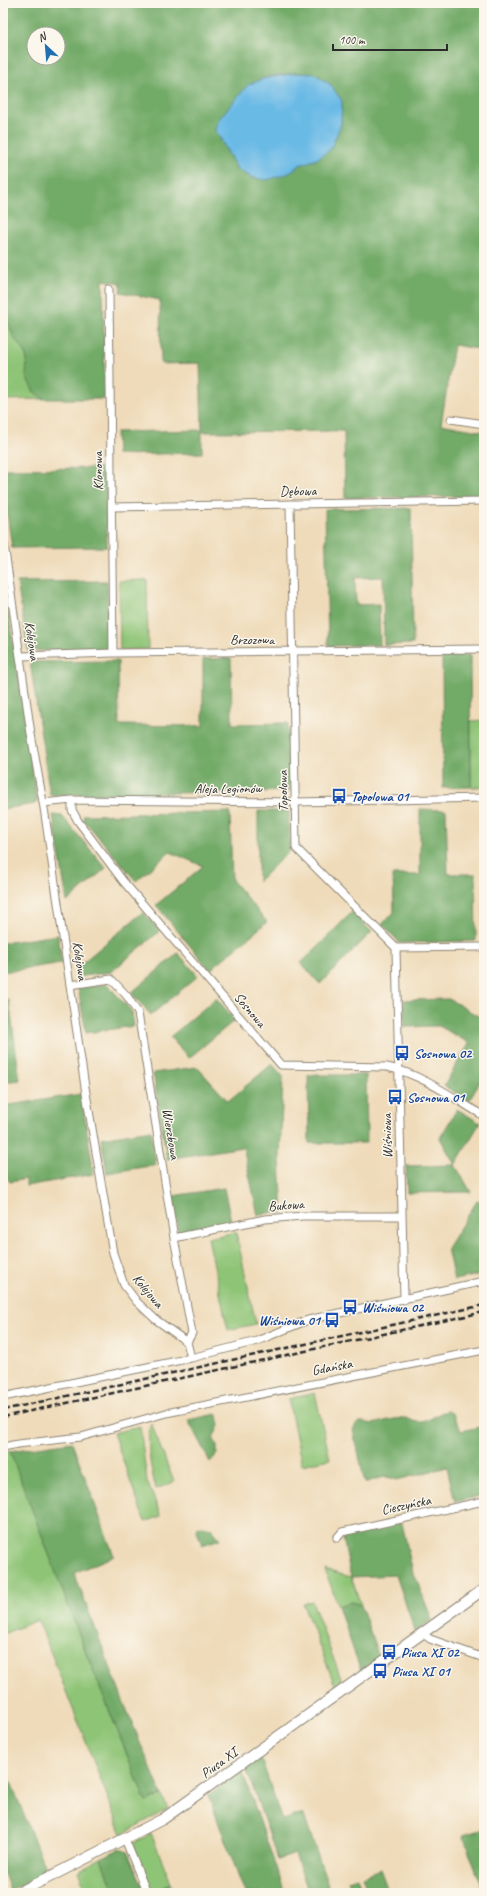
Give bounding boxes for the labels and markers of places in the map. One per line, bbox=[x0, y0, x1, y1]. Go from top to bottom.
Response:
bus stop icon: Topolowa 01 bbox=[330, 787, 348, 805]
place label: Topolowa 01 bbox=[351, 788, 410, 805]
bus stop icon: Sosnowa 02 bbox=[393, 1044, 411, 1062]
place label: Sosnowa 02 bbox=[414, 1045, 473, 1062]
bus stop icon: Sosnowa 01 bbox=[386, 1088, 404, 1106]
place label: Sosnowa 01 bbox=[407, 1089, 466, 1106]
bus stop icon: Wiśniowa 02 bbox=[341, 1298, 359, 1316]
place label: Wiśniowa 02 bbox=[362, 1299, 425, 1316]
bus stop icon: Wiśniowa 01 bbox=[323, 1311, 341, 1329]
place label: Wiśniowa 01 bbox=[259, 1312, 322, 1329]
bus stop icon: Piusa XI 02 bbox=[380, 1643, 398, 1661]
place label: Piusa XI 02 bbox=[401, 1644, 461, 1661]
bus stop icon: Piusa XI 01 bbox=[371, 1662, 389, 1680]
place label: Piusa XI 01 bbox=[392, 1663, 452, 1680]

